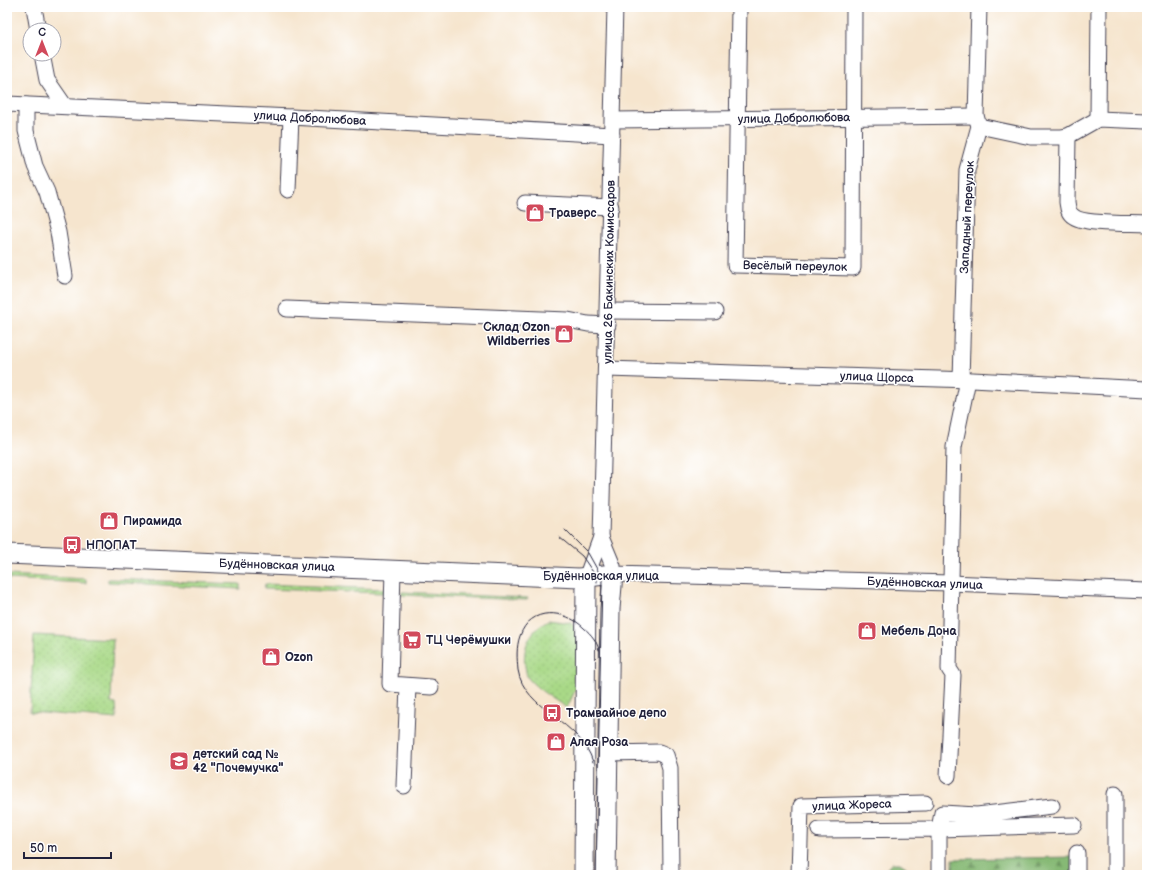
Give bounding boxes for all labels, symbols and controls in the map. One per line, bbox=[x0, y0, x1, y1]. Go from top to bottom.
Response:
north arrow bbox=[22, 22, 62, 62]
text: С bbox=[38, 26, 46, 39]
street label: улица Добролюбова bbox=[253, 108, 367, 129]
street label: улица Добролюбова bbox=[738, 110, 850, 127]
street label: Западный переулок bbox=[957, 160, 978, 274]
street label: улица 26 Бакинских Комиссаров bbox=[600, 179, 619, 364]
shop icon: Траверс bbox=[524, 202, 546, 224]
place label: Траверс bbox=[549, 206, 597, 221]
street label: Весёлый переулок bbox=[743, 258, 848, 275]
place label: Склад Ozon Wildberries bbox=[483, 320, 550, 349]
shop icon: Склад Ozon Wildberries bbox=[553, 323, 575, 345]
street label: улица Щорса bbox=[840, 369, 914, 386]
shop icon: Пирамида bbox=[98, 510, 120, 532]
place label: Пирамида bbox=[123, 514, 183, 529]
bus stop icon: НПОПАТ bbox=[61, 534, 83, 556]
place label: НПОПАТ bbox=[86, 538, 137, 553]
street label: Будённовская улица bbox=[219, 556, 335, 575]
street label: Будённовская улица bbox=[543, 569, 659, 584]
street label: Будённовская улица bbox=[867, 574, 983, 593]
shop icon: Мебель Дона bbox=[856, 620, 878, 642]
place label: Мебель Дона bbox=[881, 624, 957, 639]
supermarket icon: ТЦ Черёмушки bbox=[401, 629, 423, 651]
place label: ТЦ Черёмушки bbox=[426, 633, 511, 648]
shop icon: Ozon bbox=[260, 646, 282, 668]
place label: Ozon bbox=[285, 650, 313, 665]
bus stop icon: Трамвайное депо bbox=[541, 702, 563, 724]
place label: Трамвайное депо bbox=[566, 706, 667, 721]
shop icon: Алая Роза bbox=[545, 731, 567, 753]
place label: Алая Роза bbox=[569, 735, 629, 750]
place label: детский сад № 42 "Почемучка" bbox=[192, 747, 284, 776]
school or university icon: детский сад № 42 "Почемучка" bbox=[168, 750, 190, 772]
street label: улица Жореса bbox=[812, 797, 892, 814]
scale bar bbox=[24, 834, 111, 860]
text: 50 m bbox=[30, 841, 57, 856]

